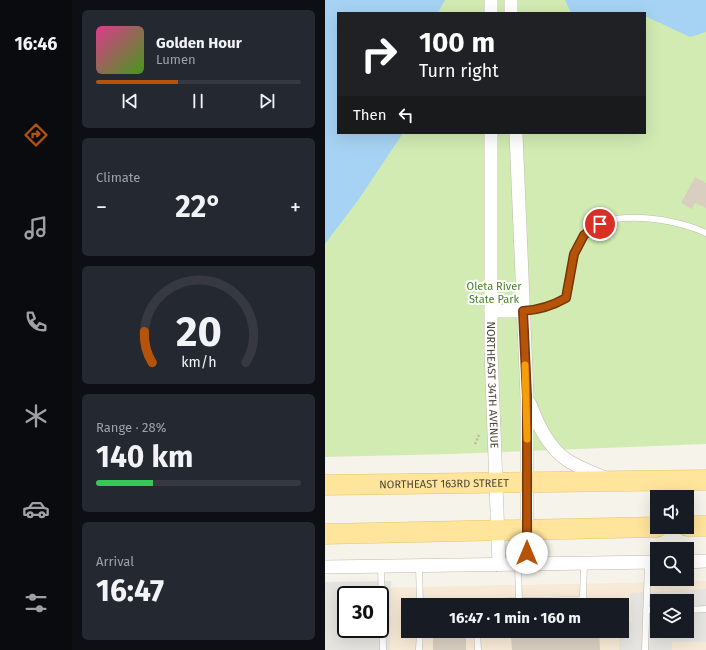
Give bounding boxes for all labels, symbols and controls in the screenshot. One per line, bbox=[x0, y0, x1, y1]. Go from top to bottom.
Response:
text: 100 m bbox=[419, 26, 495, 59]
icon: right bbox=[353, 28, 405, 80]
text: 16:46 bbox=[14, 33, 58, 55]
text: Golden Hour bbox=[156, 34, 242, 52]
text: Lumen bbox=[156, 52, 196, 67]
text: Turn right bbox=[419, 60, 499, 82]
icon: previous bbox=[119, 90, 141, 112]
icon: pause bbox=[187, 90, 209, 112]
icon: next bbox=[256, 90, 278, 112]
icon: left bbox=[395, 104, 417, 126]
text: Then bbox=[353, 106, 387, 124]
icon: directions bbox=[22, 121, 50, 149]
text: Climate bbox=[96, 170, 140, 185]
text: 22° bbox=[175, 189, 222, 225]
text: − bbox=[96, 194, 107, 221]
text: + bbox=[290, 194, 301, 221]
pin bbox=[583, 207, 617, 241]
icon: arrive bbox=[589, 213, 611, 235]
icon: music bbox=[22, 214, 50, 242]
park label: Oleta River State Park bbox=[467, 280, 522, 306]
text: 20 bbox=[176, 307, 221, 357]
icon: phone bbox=[22, 308, 50, 336]
street label: NORTHEAST 34TH AVENUE bbox=[484, 321, 501, 449]
text: km/h bbox=[181, 354, 216, 371]
icon: climate bbox=[22, 402, 50, 430]
text: Range · 28% bbox=[96, 420, 166, 435]
text: 140 km bbox=[96, 439, 193, 475]
street label: NORTHEAST 163RD STREET bbox=[379, 477, 509, 491]
map controls bbox=[650, 490, 694, 638]
button: sound bbox=[650, 490, 694, 534]
icon: car bbox=[22, 495, 50, 523]
position arrow bbox=[506, 532, 548, 574]
button: search bbox=[650, 542, 694, 586]
text: Arrival bbox=[96, 554, 134, 569]
text: 16:47 bbox=[96, 573, 164, 609]
speed limit sign: 30 bbox=[337, 586, 389, 638]
icon: filters bbox=[22, 589, 50, 617]
button: layers bbox=[650, 594, 694, 638]
text: 16:47 · 1 min · 160 m bbox=[449, 609, 581, 627]

